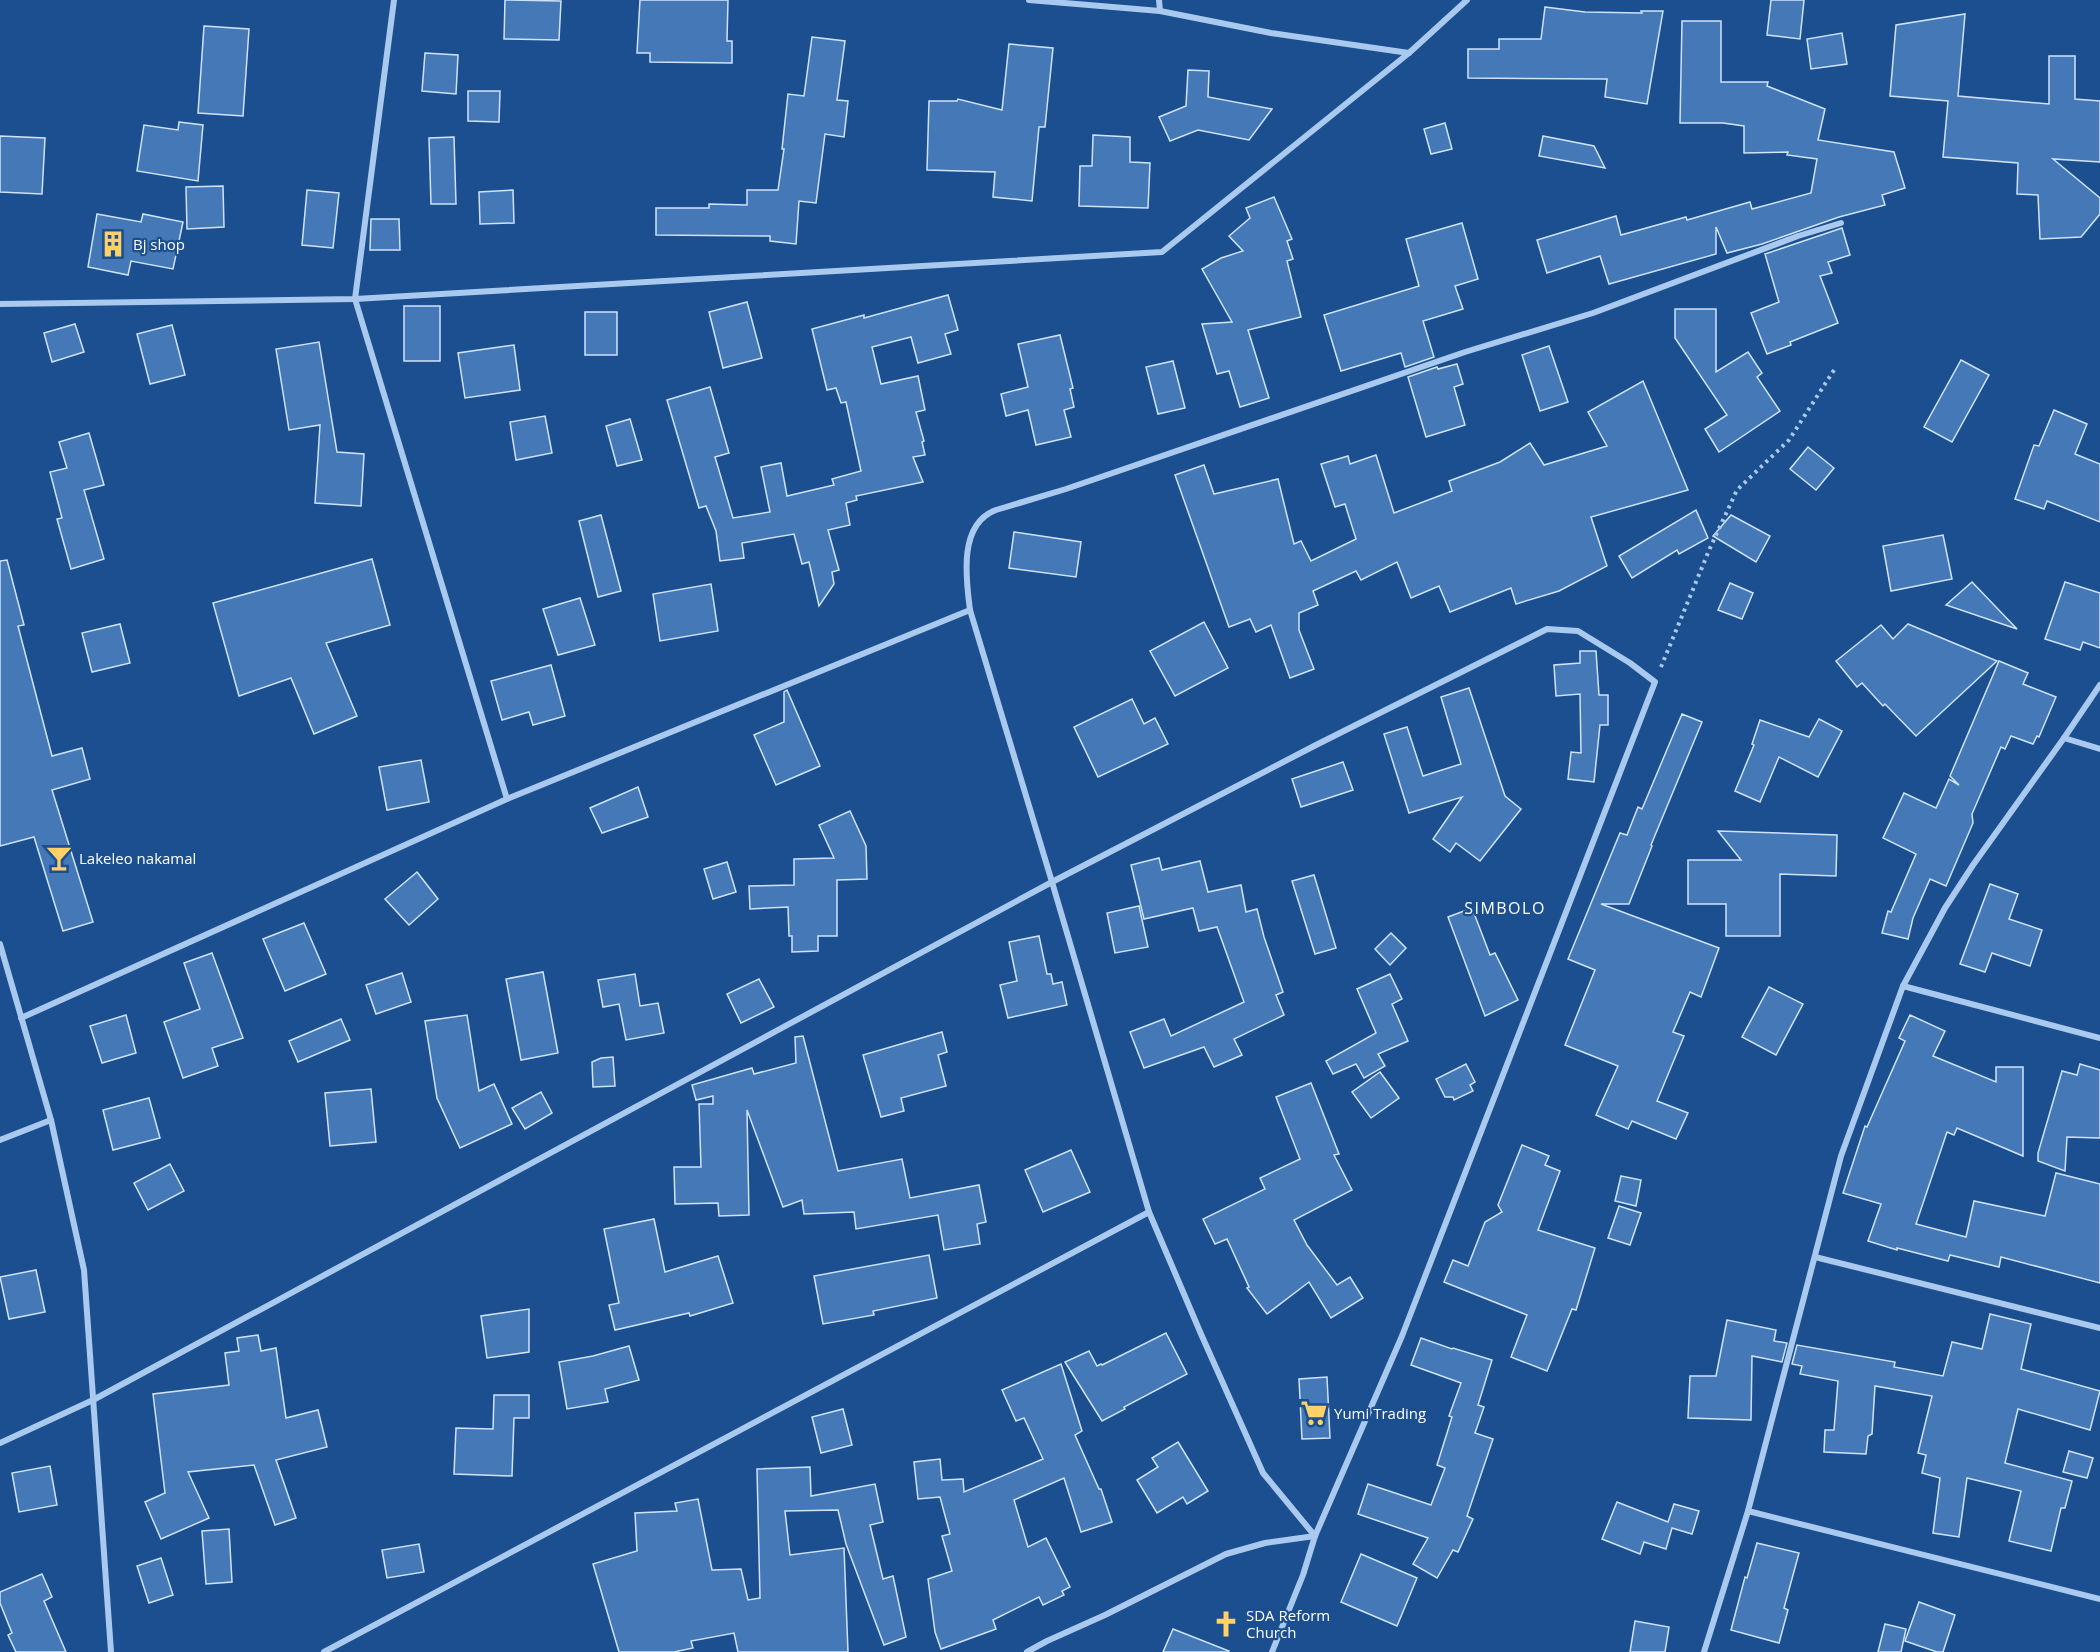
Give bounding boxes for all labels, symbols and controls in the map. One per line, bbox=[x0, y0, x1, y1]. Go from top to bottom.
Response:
building icon: Bj shop bbox=[98, 229, 128, 259]
place label: Bj shop bbox=[133, 234, 185, 254]
bar icon: Lakeleo nakamal bbox=[44, 843, 74, 873]
place label: Lakeleo nakamal bbox=[79, 848, 196, 868]
district label: SIMBOLO bbox=[1464, 897, 1546, 919]
supermarket icon: Yumi Trading bbox=[1299, 1398, 1329, 1428]
place label: Yumi Trading bbox=[1334, 1403, 1426, 1423]
place label: SDA Reform Church bbox=[1246, 1605, 1330, 1642]
church icon: SDA Reform Church bbox=[1211, 1609, 1241, 1639]

